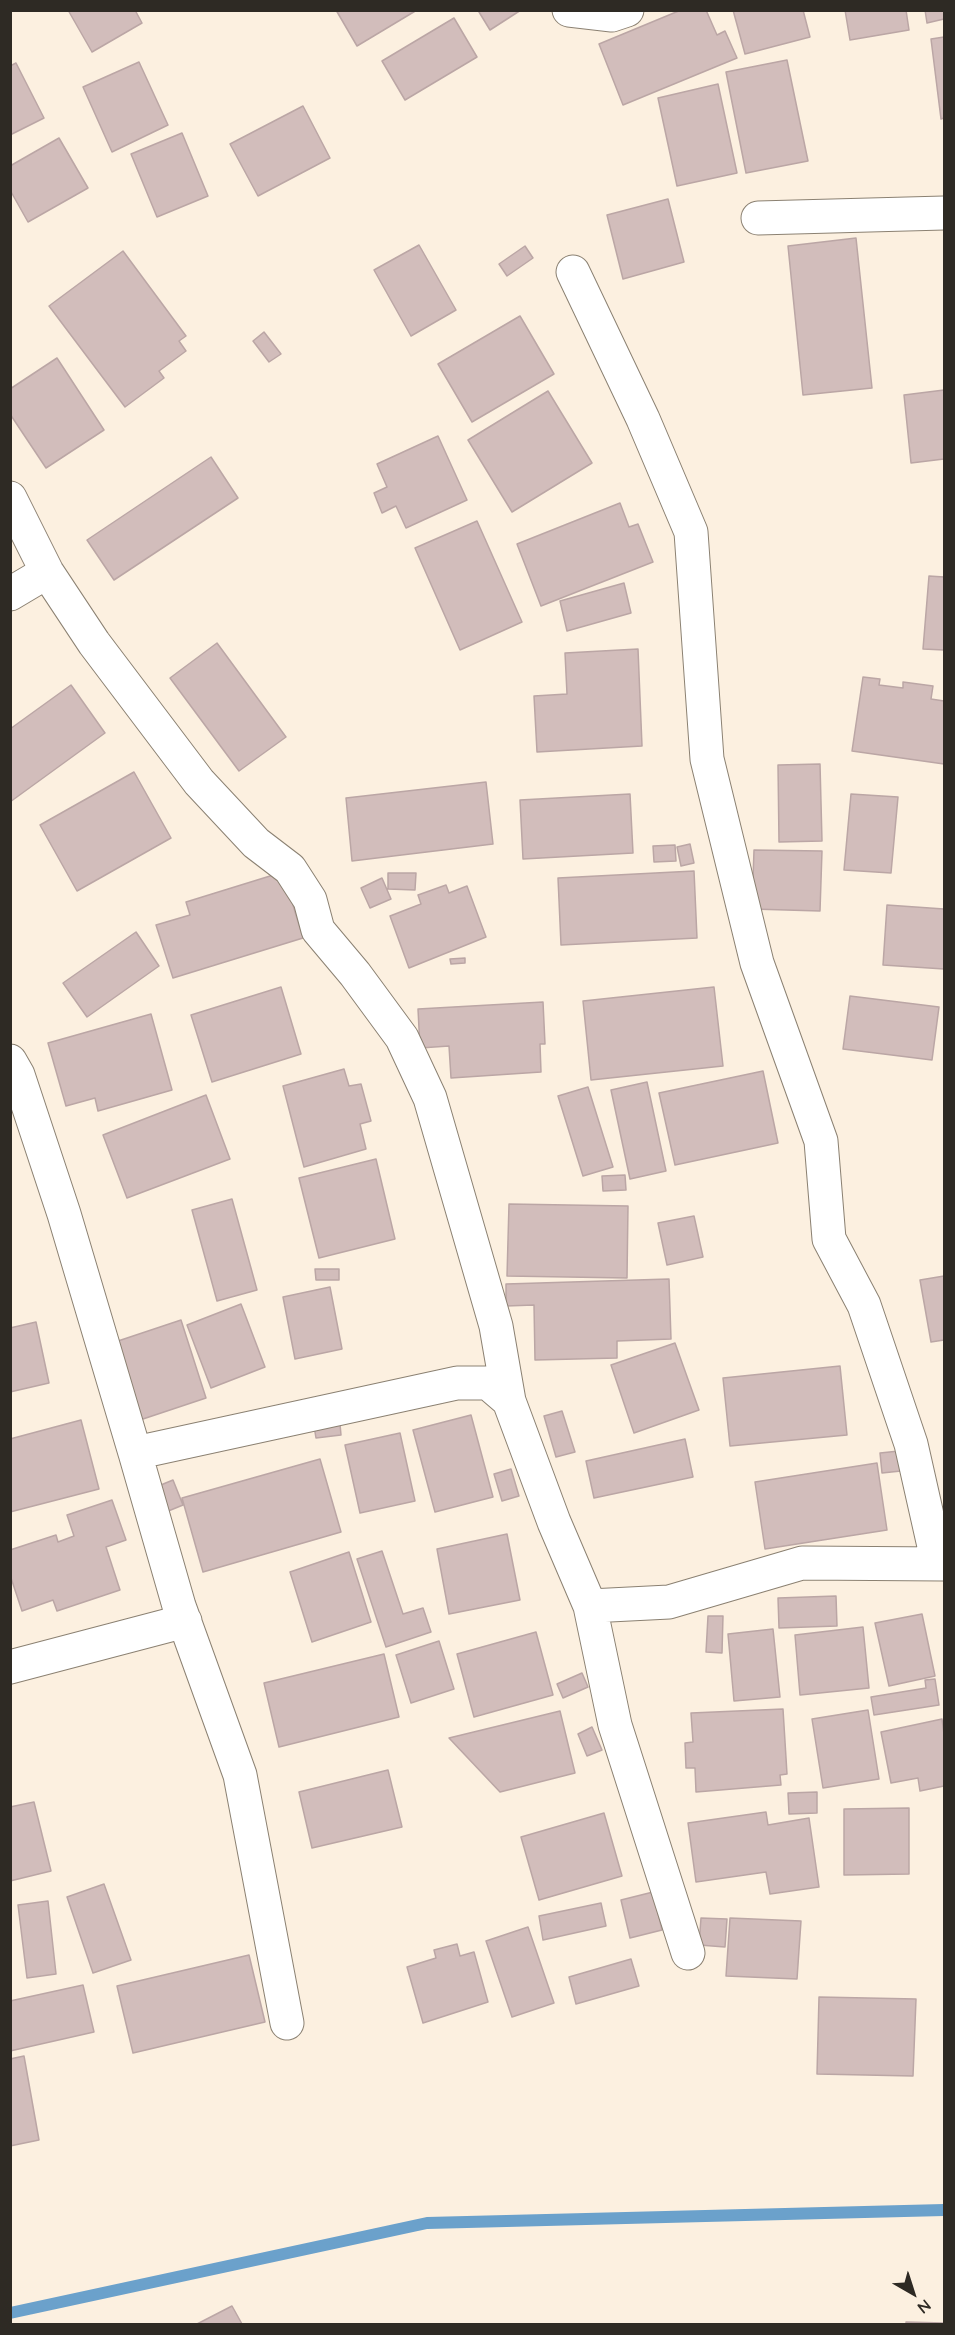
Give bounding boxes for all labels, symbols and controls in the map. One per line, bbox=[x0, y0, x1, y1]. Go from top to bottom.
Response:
north arrow bbox=[883, 2263, 943, 2323]
text: N bbox=[913, 2296, 935, 2318]

